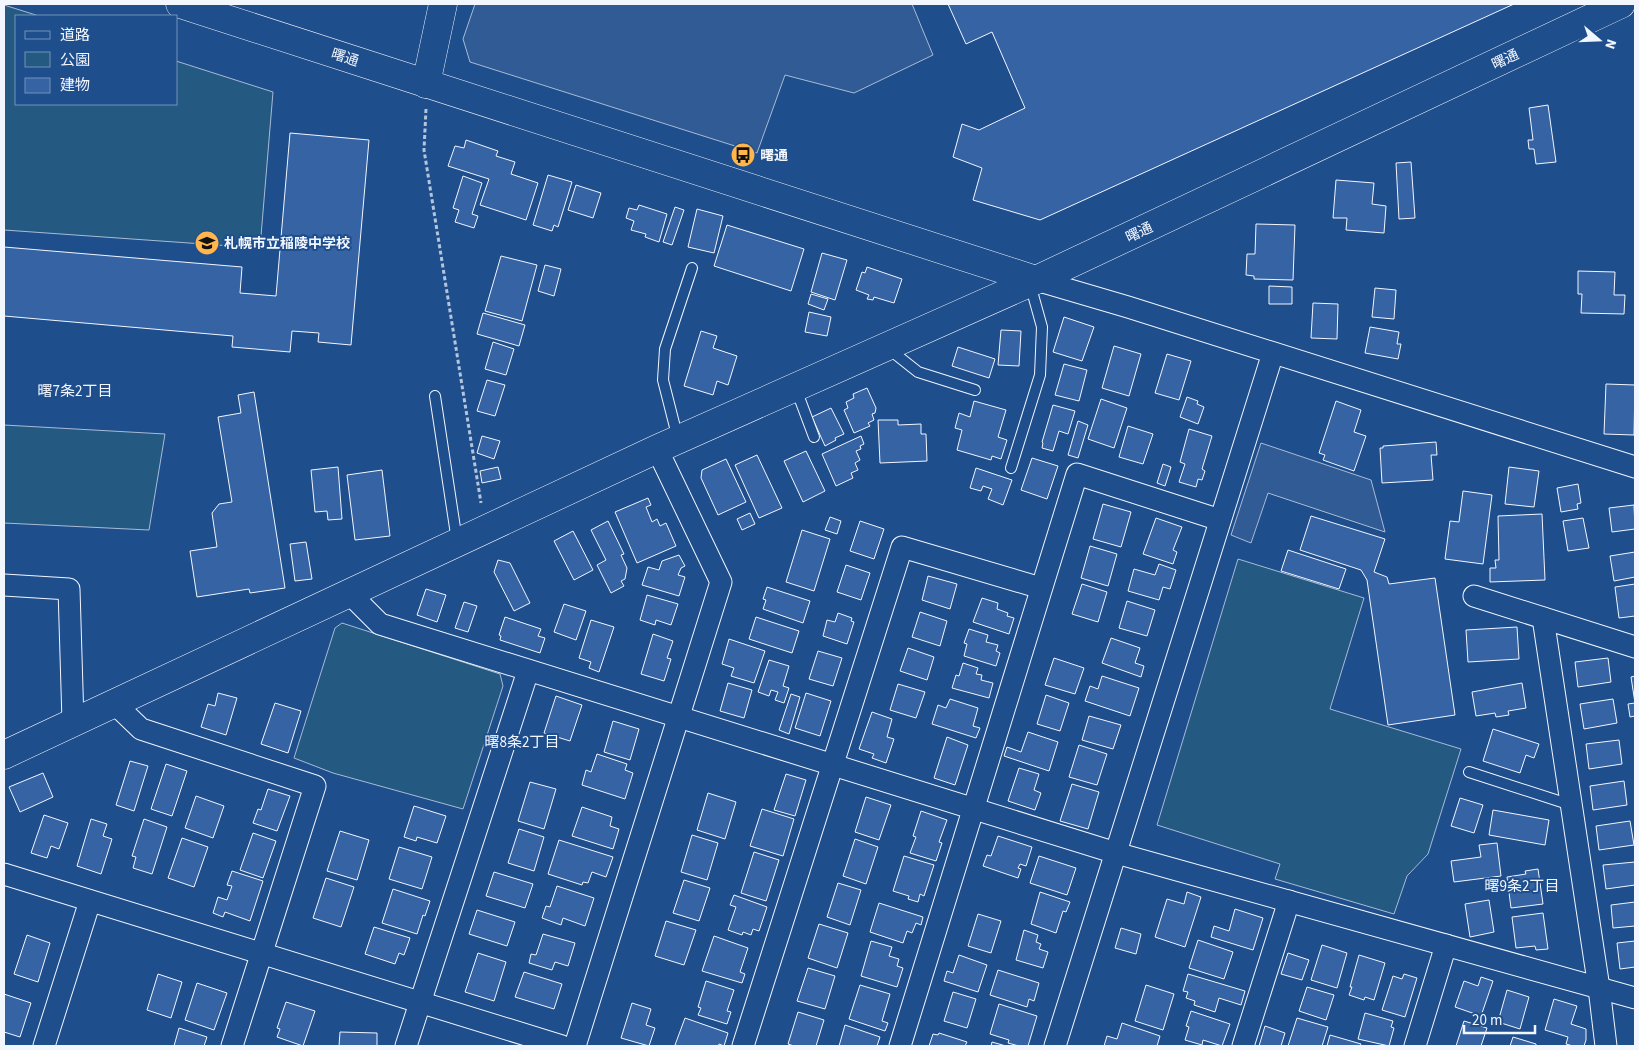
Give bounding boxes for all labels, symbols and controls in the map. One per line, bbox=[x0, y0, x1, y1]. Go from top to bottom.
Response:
legend bbox=[15, 15, 178, 105]
north arrow bbox=[1574, 15, 1624, 65]
text: 道路 bbox=[60, 25, 90, 46]
text: N bbox=[1599, 36, 1621, 52]
street label: 曙通 bbox=[328, 44, 361, 72]
street label: 曙通 bbox=[1489, 45, 1522, 75]
text: 公園 bbox=[60, 50, 90, 71]
text: 建物 bbox=[60, 75, 90, 96]
bus stop icon: 曙通 bbox=[730, 142, 756, 168]
place label: 曙通 bbox=[760, 146, 788, 166]
street label: 曙通 bbox=[1123, 218, 1156, 248]
school or university icon: 札幌市立稲陵中学校 bbox=[194, 230, 220, 256]
place label: 札幌市立稲陵中学校 bbox=[224, 234, 350, 254]
district label: 曙7条2丁目 bbox=[38, 381, 112, 402]
district label: 曙8条2丁目 bbox=[485, 732, 559, 753]
district label: 曙9条2丁目 bbox=[1485, 876, 1559, 897]
scale bar bbox=[1464, 1002, 1535, 1034]
text: 20 m bbox=[1472, 1010, 1502, 1031]

